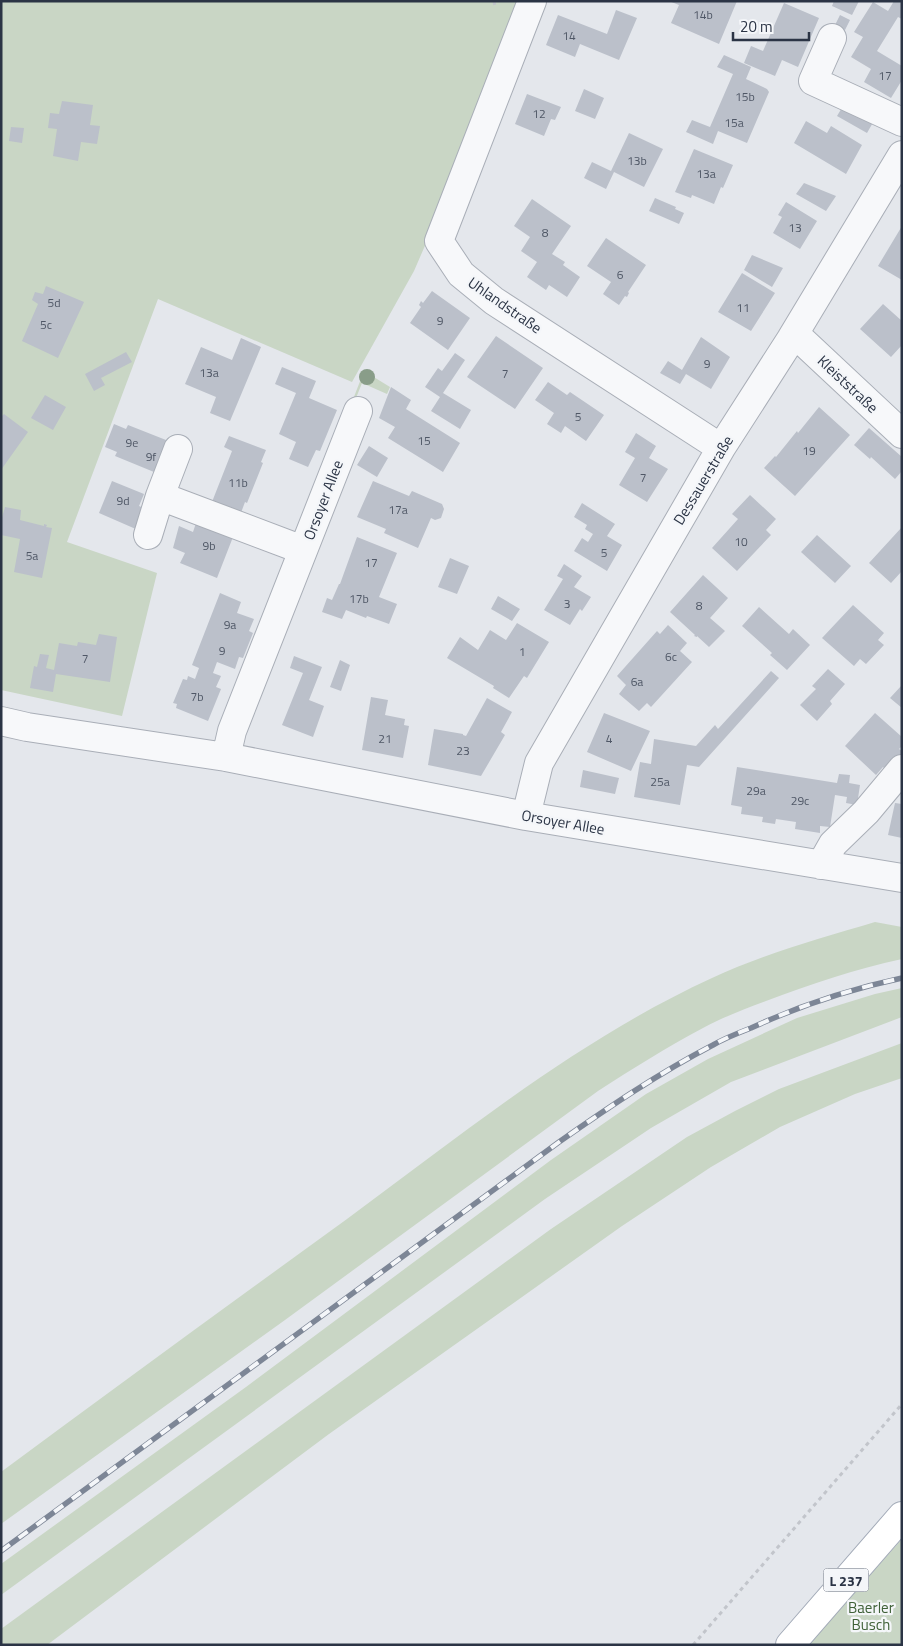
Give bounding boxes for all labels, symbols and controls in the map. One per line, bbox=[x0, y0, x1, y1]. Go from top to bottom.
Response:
house number: 14b bbox=[693, 5, 713, 24]
scale bar bbox=[733, 10, 809, 42]
text: 20 m bbox=[740, 15, 773, 38]
house number: 14 bbox=[562, 26, 576, 45]
house number: 17 bbox=[878, 66, 892, 85]
house number: 15b bbox=[735, 87, 755, 106]
house number: 12 bbox=[532, 104, 546, 123]
house number: 15a bbox=[724, 113, 744, 132]
house number: 13b bbox=[627, 151, 647, 170]
house number: 13a bbox=[696, 164, 716, 183]
house number: 13 bbox=[788, 218, 802, 237]
house number: 8 bbox=[542, 223, 549, 242]
house number: 6 bbox=[617, 265, 624, 284]
street label: Uhlandstraße bbox=[463, 271, 547, 339]
house number: 5d bbox=[47, 293, 61, 312]
house number: 11 bbox=[736, 298, 750, 317]
house number: 9 bbox=[437, 311, 444, 330]
house number: 5c bbox=[40, 315, 52, 334]
street label: Kleiststraße bbox=[812, 350, 884, 418]
house number: 9 bbox=[704, 354, 711, 373]
house number: 13a bbox=[199, 363, 219, 382]
house number: 7 bbox=[502, 364, 508, 383]
house number: 5 bbox=[575, 407, 582, 426]
house number: 15 bbox=[417, 431, 431, 450]
street label: Dessauerstraße bbox=[667, 431, 739, 529]
house number: 9e bbox=[126, 433, 138, 452]
house number: 19 bbox=[802, 441, 816, 460]
house number: 9f bbox=[146, 447, 156, 466]
street label: Orsoyer Allee bbox=[297, 457, 349, 543]
house number: 7 bbox=[640, 468, 646, 487]
house number: 11b bbox=[228, 473, 248, 492]
house number: 9d bbox=[116, 491, 130, 510]
house number: 17a bbox=[388, 500, 408, 519]
house number: 10 bbox=[734, 532, 748, 551]
house number: 9b bbox=[202, 536, 216, 555]
house number: 5 bbox=[601, 543, 608, 562]
house number: 5a bbox=[26, 546, 38, 565]
house number: 17 bbox=[364, 553, 378, 572]
house number: 17b bbox=[349, 589, 369, 608]
house number: 3 bbox=[564, 594, 570, 613]
house number: 8 bbox=[696, 596, 703, 615]
house number: 9a bbox=[224, 615, 236, 634]
house number: 9 bbox=[219, 641, 226, 660]
house number: 1 bbox=[519, 642, 525, 661]
house number: 6c bbox=[665, 647, 677, 666]
house number: 7 bbox=[82, 649, 88, 668]
house number: 6a bbox=[631, 672, 643, 691]
house number: 7b bbox=[190, 687, 204, 706]
house number: 21 bbox=[378, 729, 392, 748]
house number: 4 bbox=[606, 729, 613, 748]
house number: 23 bbox=[456, 741, 470, 760]
house number: 25a bbox=[650, 772, 670, 791]
house number: 29a bbox=[746, 781, 766, 800]
house number: 29c bbox=[791, 791, 809, 810]
street label: Orsoyer Allee bbox=[520, 803, 606, 841]
road number: L 237 bbox=[824, 1568, 868, 1592]
park label: Baerler Busch bbox=[848, 1596, 894, 1636]

